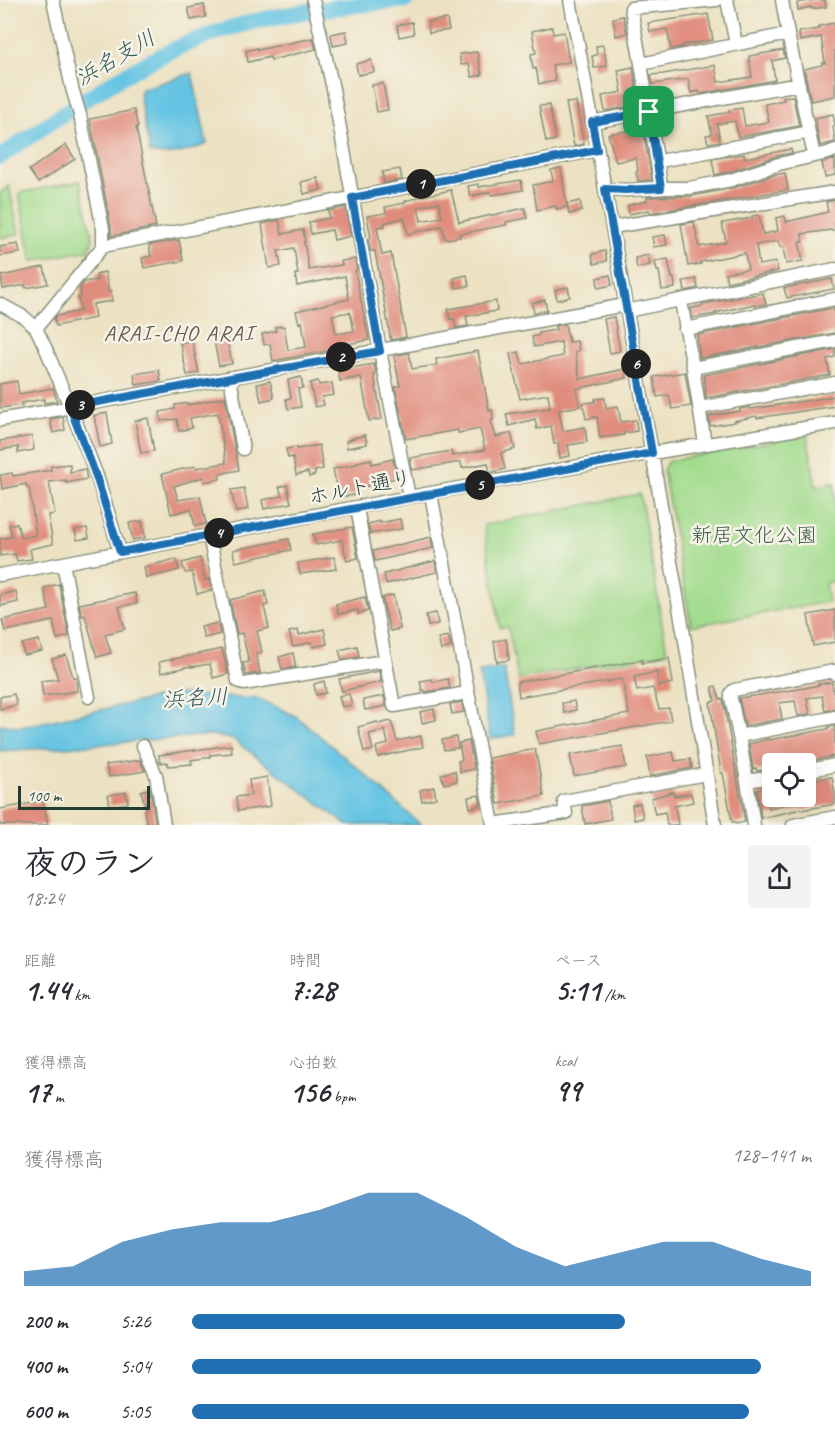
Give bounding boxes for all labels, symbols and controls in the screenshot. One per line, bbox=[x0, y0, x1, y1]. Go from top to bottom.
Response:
water label: 浜名支川 bbox=[70, 24, 161, 92]
pin bbox=[623, 86, 674, 137]
icon: arrive bbox=[632, 95, 665, 128]
pin: 1 bbox=[406, 169, 436, 199]
text: 1 bbox=[417, 174, 425, 194]
district label: ARAI-CHO ARAI bbox=[104, 319, 258, 347]
pin: 2 bbox=[326, 342, 356, 372]
text: 2 bbox=[337, 347, 345, 367]
pin: 6 bbox=[621, 349, 651, 379]
text: 6 bbox=[632, 354, 640, 374]
pin: 3 bbox=[65, 390, 95, 420]
text: 3 bbox=[76, 395, 84, 415]
street label: ホルト通り bbox=[306, 464, 414, 510]
pin: 5 bbox=[465, 470, 495, 500]
text: 5 bbox=[477, 475, 483, 495]
pin: 4 bbox=[204, 518, 234, 548]
park label: 新居文化公園 bbox=[691, 522, 817, 548]
text: 4 bbox=[215, 523, 223, 543]
water label: 浜名川 bbox=[161, 682, 229, 714]
map controls bbox=[762, 753, 816, 807]
button: locate bbox=[762, 753, 816, 807]
scale bar bbox=[18, 783, 150, 810]
text: 100 m bbox=[27, 786, 61, 806]
text: 夜のラン bbox=[24, 842, 156, 884]
button: share bbox=[748, 845, 811, 908]
text: 18:24 bbox=[24, 886, 64, 911]
text: 距離 bbox=[24, 951, 56, 971]
text: 時間 bbox=[289, 951, 321, 971]
text: ペース bbox=[555, 951, 602, 971]
text: 1.44 bbox=[24, 971, 70, 1009]
text: 7:28 bbox=[289, 971, 336, 1009]
text: 5:11 bbox=[555, 971, 601, 1009]
text: km bbox=[70, 985, 90, 1005]
text: /km bbox=[601, 985, 625, 1005]
text: kcal bbox=[555, 1051, 576, 1071]
text: 獲得標高 bbox=[24, 1053, 88, 1073]
text: 心拍数 bbox=[289, 1053, 337, 1073]
text: 99 bbox=[555, 1071, 581, 1109]
text: 17 bbox=[24, 1073, 51, 1111]
text: 156 bbox=[289, 1073, 330, 1111]
text: m bbox=[51, 1087, 64, 1107]
text: bpm bbox=[330, 1087, 356, 1107]
text: 128–141 m bbox=[732, 1143, 811, 1168]
text: 獲得標高 bbox=[24, 1147, 104, 1172]
text: 200 m bbox=[24, 1309, 67, 1334]
text: 5:26 bbox=[120, 1309, 151, 1334]
text: 400 m bbox=[24, 1354, 67, 1379]
text: 5:04 bbox=[120, 1354, 151, 1379]
text: 600 m bbox=[24, 1399, 68, 1424]
text: 5:05 bbox=[120, 1399, 151, 1424]

